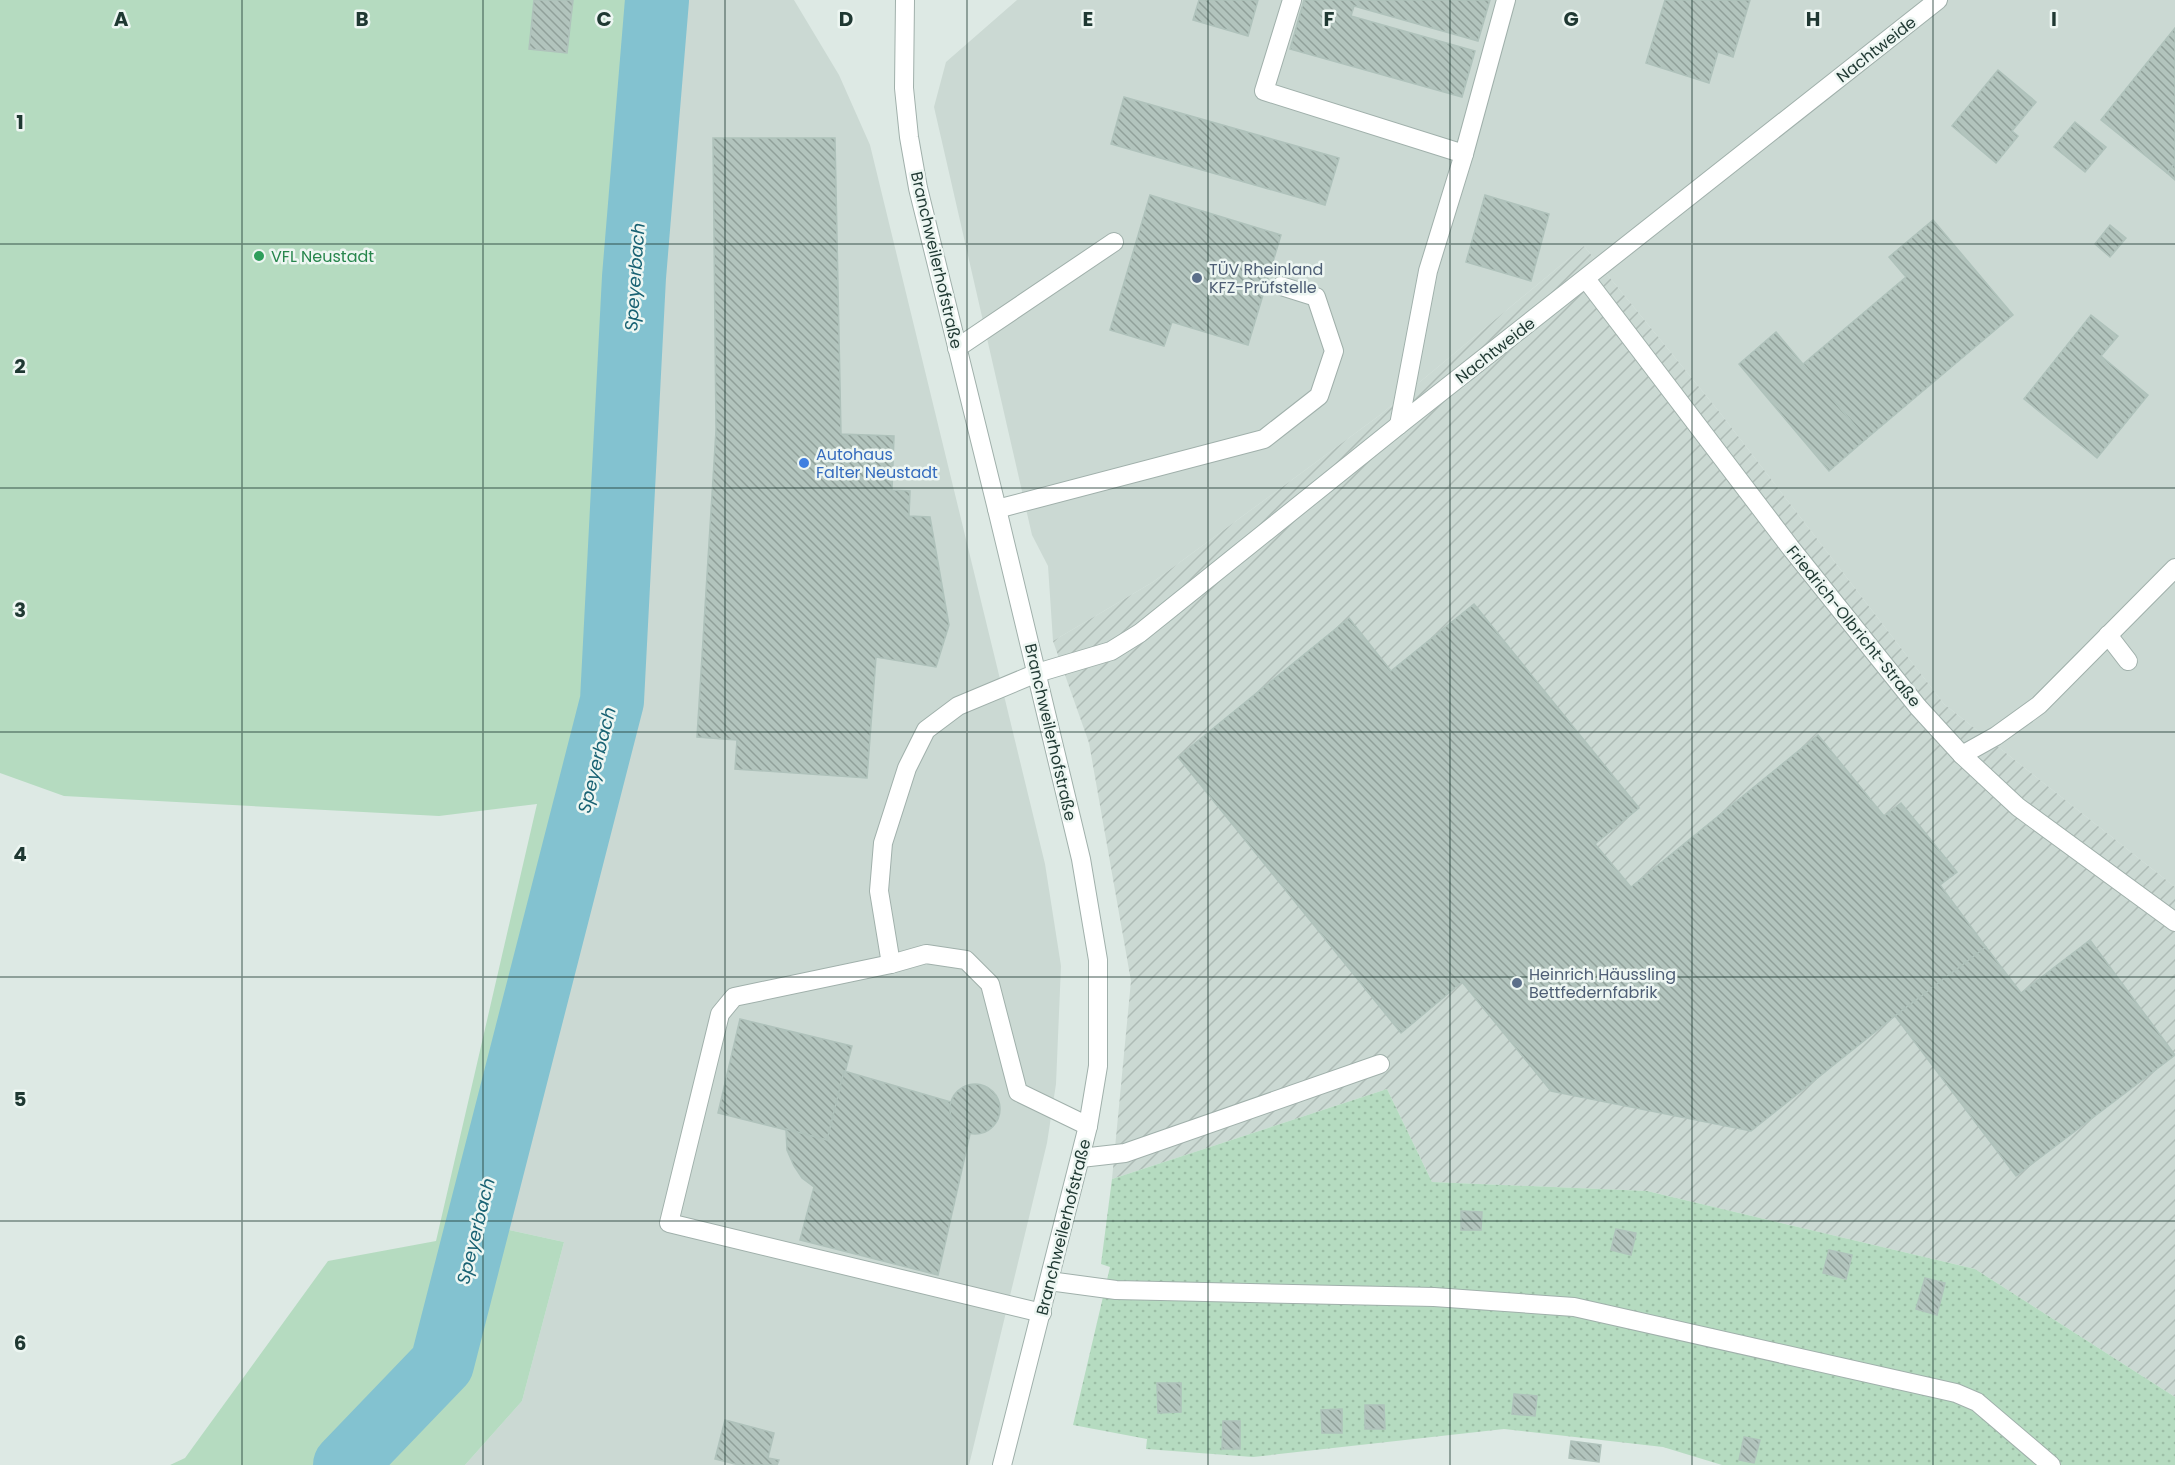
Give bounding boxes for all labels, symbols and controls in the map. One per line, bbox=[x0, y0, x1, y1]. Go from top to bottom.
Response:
text: A bbox=[114, 5, 129, 33]
text: B bbox=[355, 5, 369, 33]
text: C bbox=[596, 5, 612, 33]
text: D bbox=[839, 5, 853, 33]
text: E bbox=[1083, 5, 1093, 33]
text: F bbox=[1324, 5, 1335, 33]
text: G bbox=[1563, 5, 1579, 33]
text: H bbox=[1806, 5, 1820, 33]
text: I bbox=[2051, 5, 2057, 33]
street label: Nachtweide bbox=[1832, 11, 1921, 88]
text: 1 bbox=[16, 108, 24, 136]
street label: Branchweilerhofstraße bbox=[905, 169, 968, 351]
water label: Speyerbach bbox=[618, 222, 651, 332]
place label: VFL Neustadt bbox=[271, 245, 374, 268]
marker: VFL Neustadt bbox=[252, 249, 266, 263]
place label: TÜV Rheinland KFZ-Prüfstelle bbox=[1209, 258, 1323, 299]
marker: TÜV Rheinland KFZ-Prüfstelle bbox=[1190, 271, 1204, 285]
street label: Nachtweide bbox=[1451, 312, 1540, 389]
text: 2 bbox=[14, 352, 26, 380]
place label: Autohaus Falter Neustadt bbox=[816, 443, 938, 484]
marker: Autohaus Falter Neustadt bbox=[797, 456, 811, 470]
street label: Friedrich-Olbricht-Straße bbox=[1781, 541, 1926, 712]
text: 3 bbox=[14, 596, 26, 624]
street label: Branchweilerhofstraße bbox=[1019, 641, 1082, 823]
water label: Speyerbach bbox=[571, 704, 622, 816]
text: 4 bbox=[13, 840, 27, 868]
place label: Heinrich Häussling Bettfedernfabrik bbox=[1529, 963, 1676, 1004]
marker: Heinrich Häussling Bettfedernfabrik bbox=[1510, 976, 1524, 990]
text: 5 bbox=[14, 1085, 27, 1113]
street label: Branchweilerhofstraße bbox=[1030, 1136, 1097, 1318]
water label: Speyerbach bbox=[450, 1175, 501, 1287]
text: 6 bbox=[14, 1329, 26, 1357]

